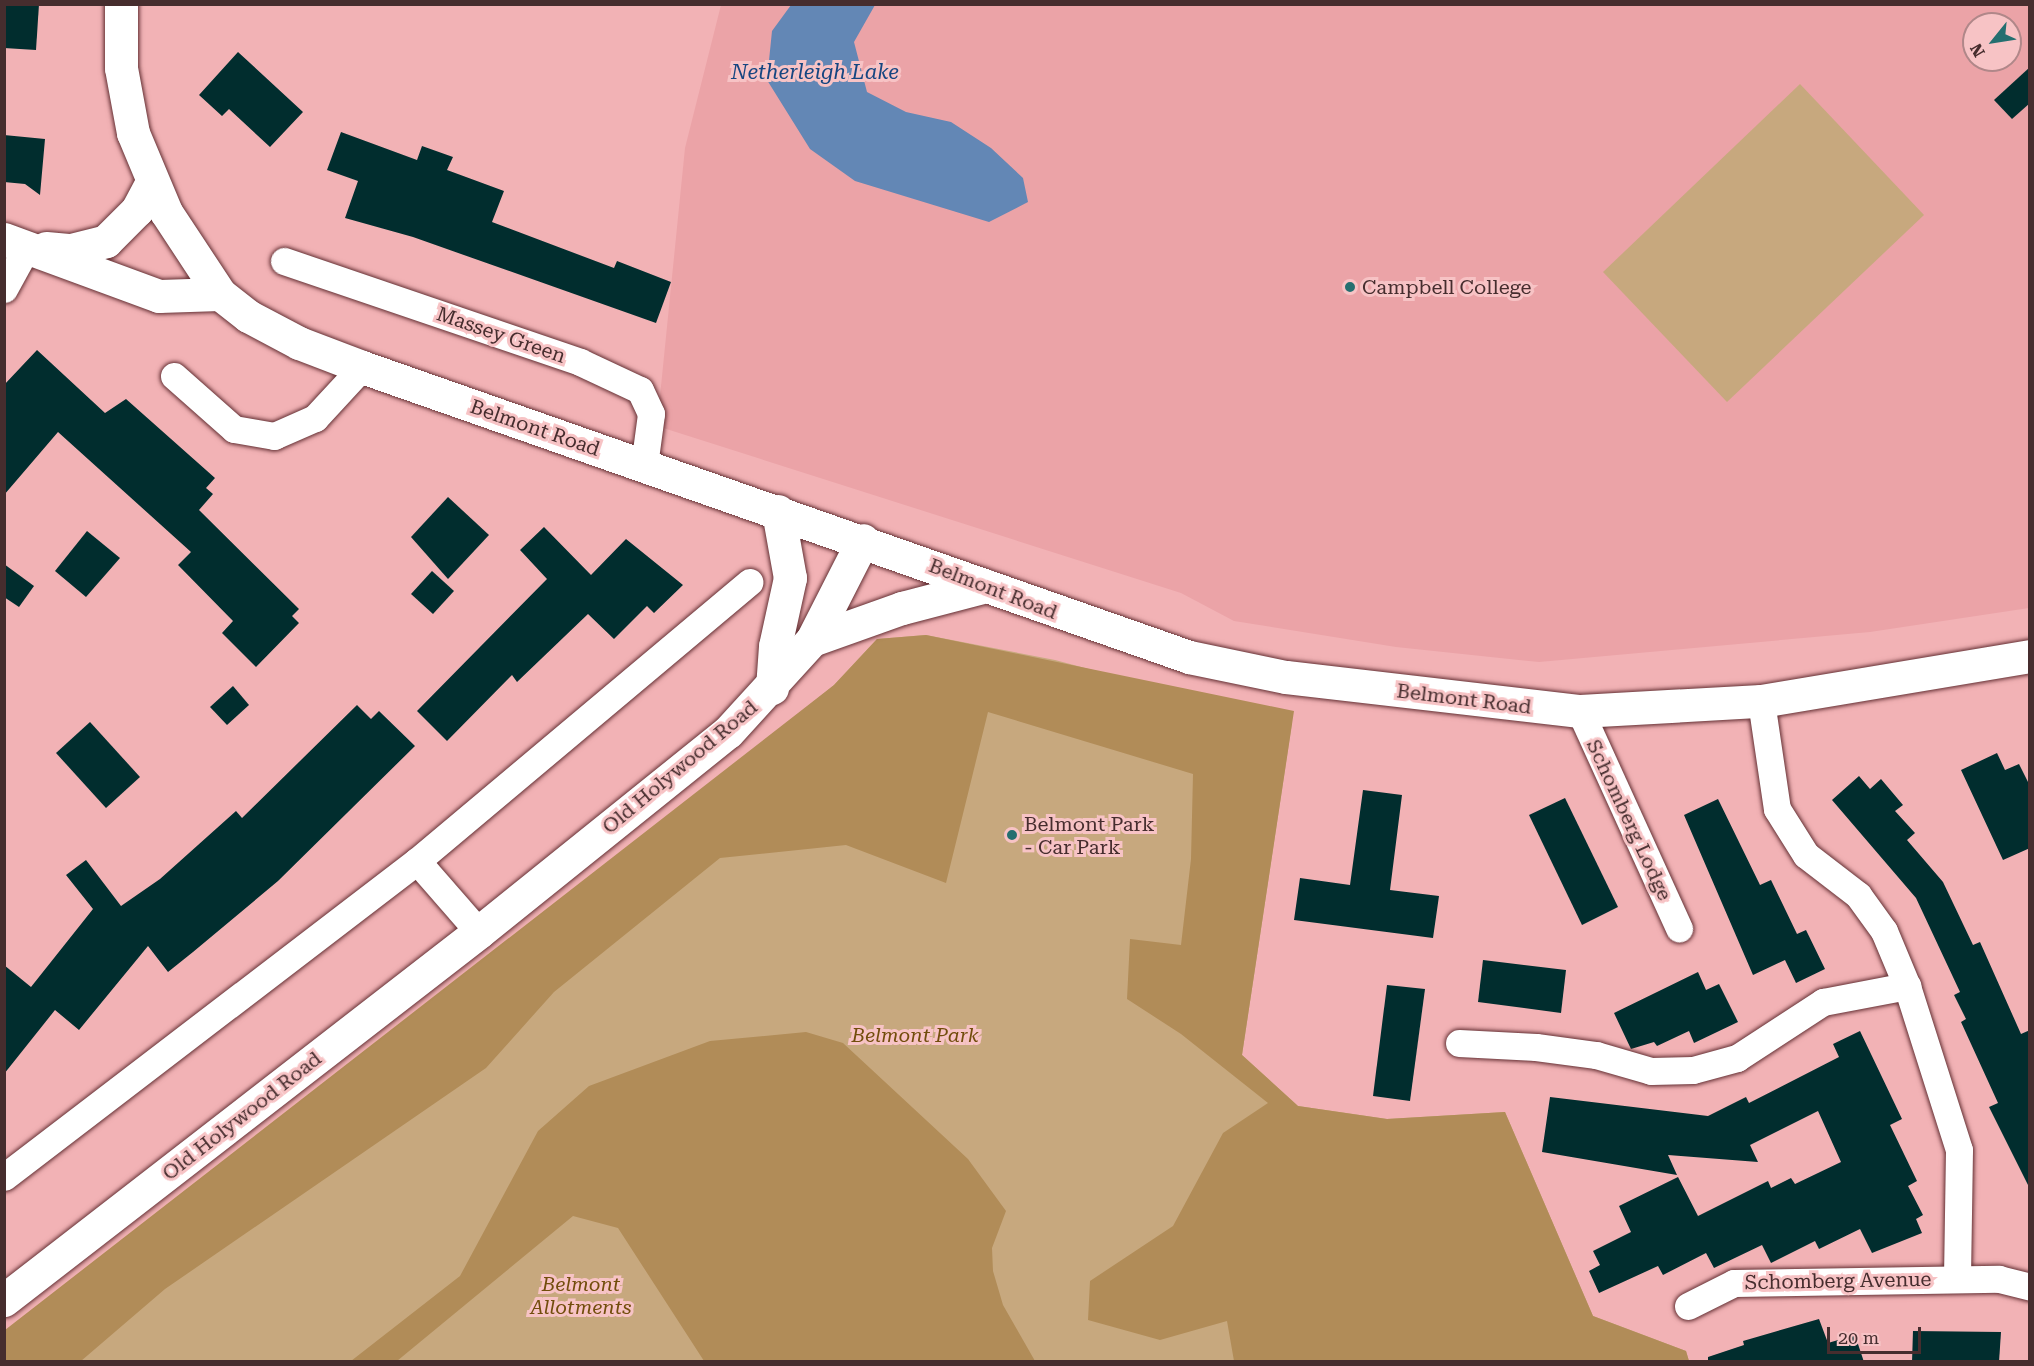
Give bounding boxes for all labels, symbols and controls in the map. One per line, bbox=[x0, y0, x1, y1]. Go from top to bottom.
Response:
north arrow bbox=[1962, 12, 2022, 72]
text: N bbox=[1966, 40, 1989, 60]
water label: Netherleigh Lake bbox=[731, 59, 899, 85]
place label: Campbell College bbox=[1362, 275, 1531, 299]
marker: Campbell College bbox=[1343, 280, 1357, 294]
street label: Massey Green bbox=[433, 302, 569, 368]
street label: Belmont Road bbox=[467, 395, 603, 461]
street label: Belmont Road bbox=[925, 554, 1061, 624]
street label: Belmont Road bbox=[1395, 679, 1533, 719]
street label: Old Holywood Road bbox=[598, 695, 762, 839]
street label: Schomberg Lodge bbox=[1581, 736, 1677, 904]
place label: Belmont Park - Car Park bbox=[1024, 812, 1154, 859]
marker: Belmont Park - Car Park bbox=[1005, 828, 1019, 842]
park label: Belmont Park bbox=[852, 1023, 978, 1047]
street label: Old Holywood Road bbox=[158, 1047, 326, 1185]
street label: Schomberg Avenue bbox=[1744, 1267, 1932, 1295]
park label: Belmont Allotments bbox=[530, 1272, 632, 1319]
scale bar bbox=[1830, 1315, 1924, 1353]
text: 20 m bbox=[1838, 1327, 1879, 1348]

